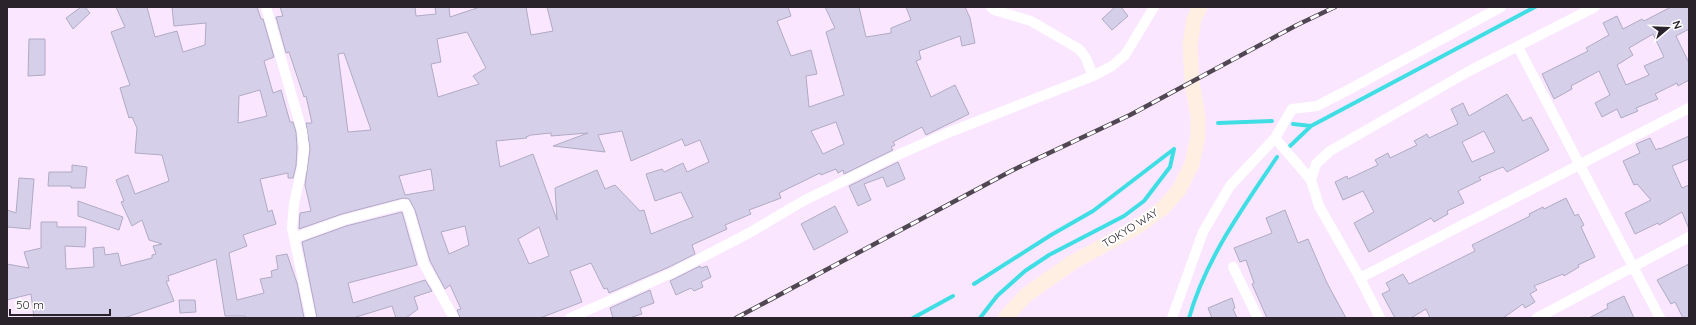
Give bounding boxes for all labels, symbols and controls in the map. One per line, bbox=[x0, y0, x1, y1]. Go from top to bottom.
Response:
north arrow bbox=[1648, 8, 1688, 48]
text: N bbox=[1670, 19, 1685, 31]
street label: TOKYO WAY bbox=[1100, 205, 1160, 251]
scale bar bbox=[10, 291, 110, 317]
text: 50 m bbox=[16, 297, 44, 312]

